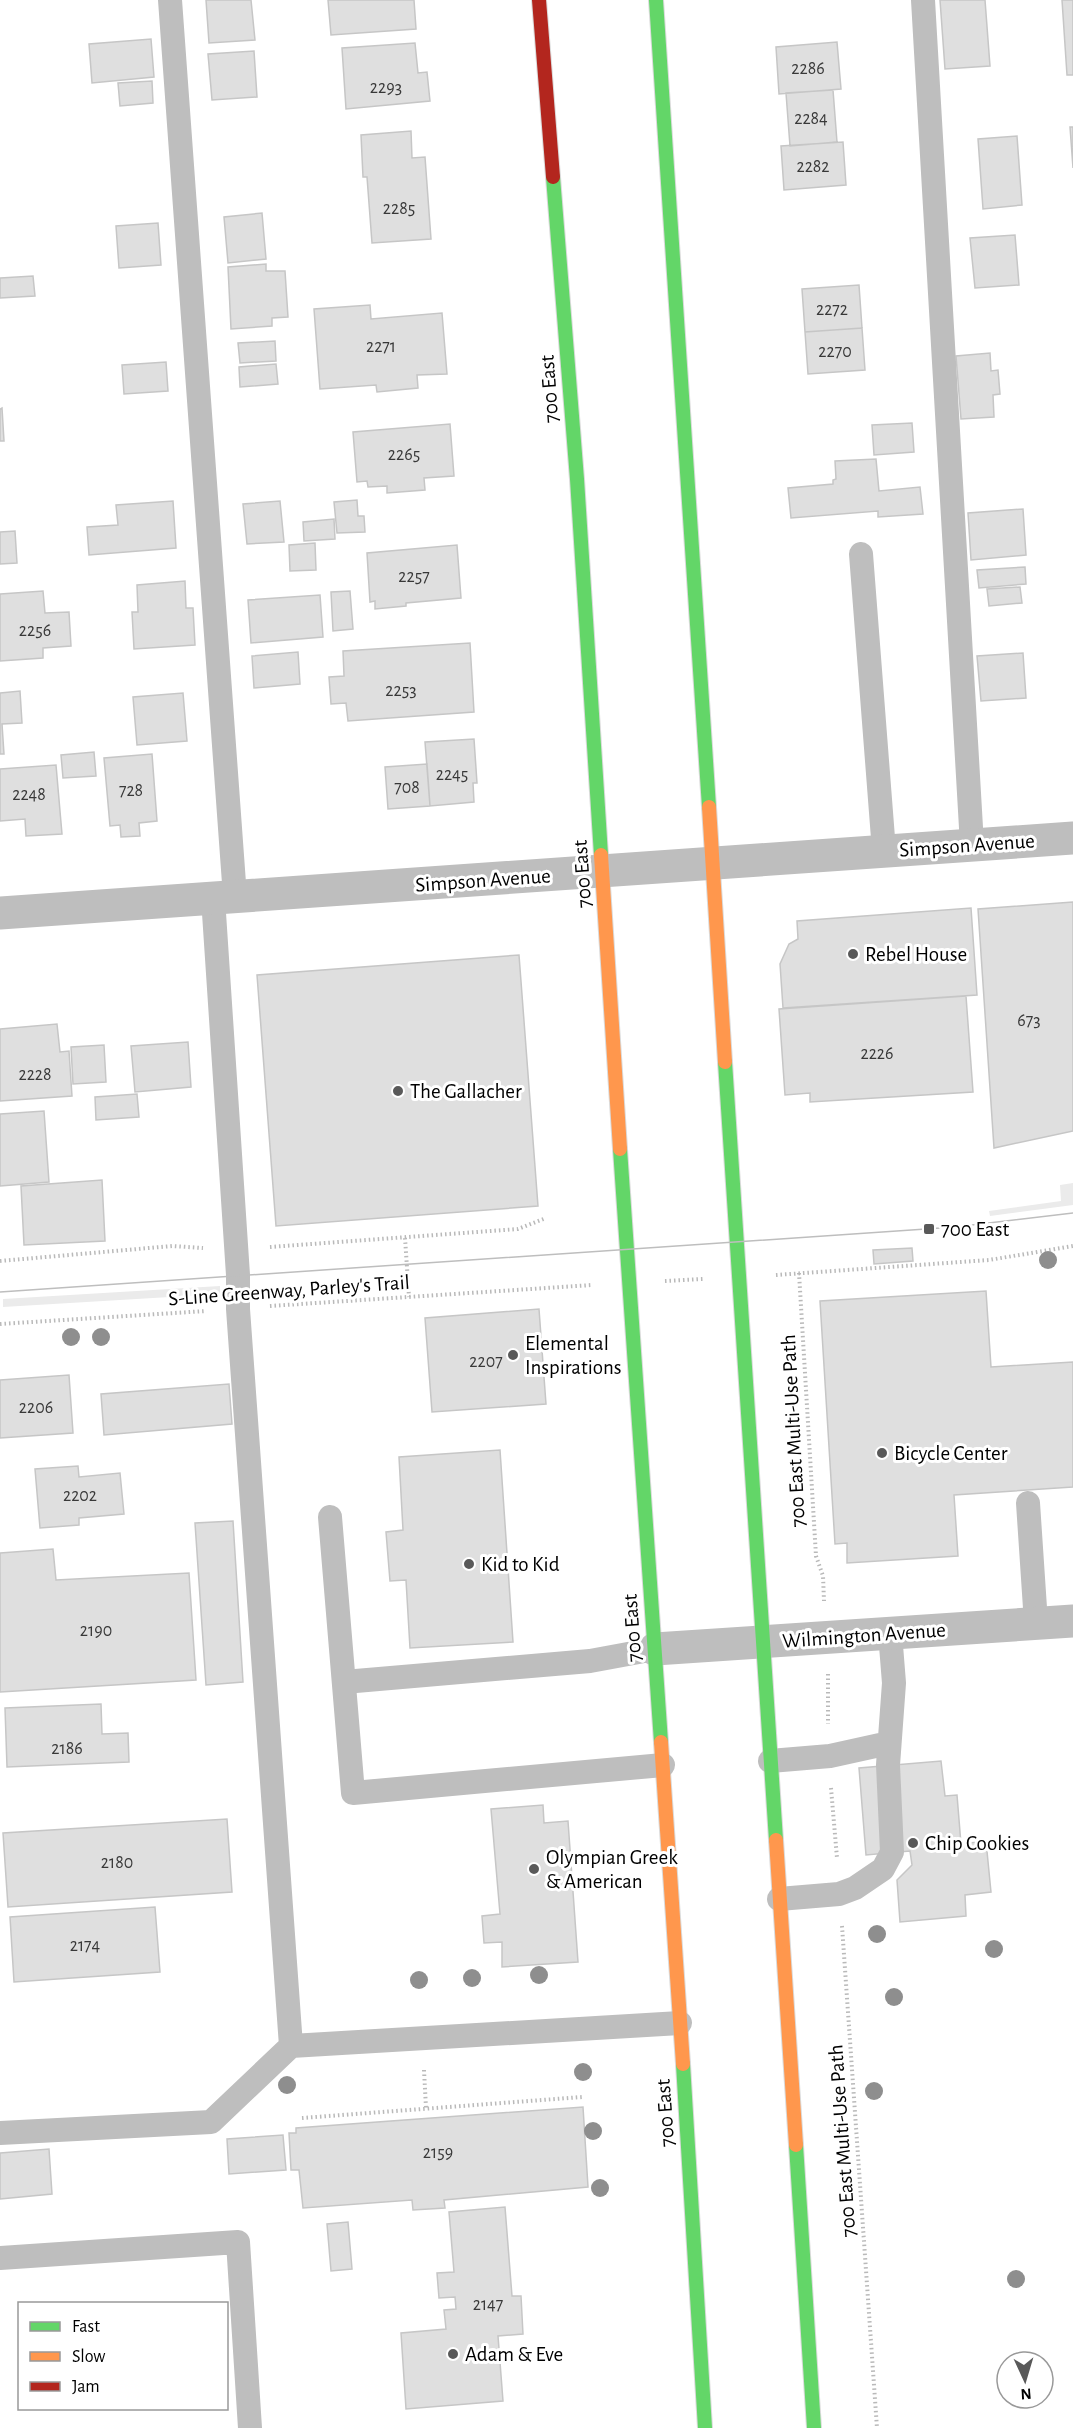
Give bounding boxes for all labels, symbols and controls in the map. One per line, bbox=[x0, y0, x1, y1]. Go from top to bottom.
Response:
house number: 2286 bbox=[791, 60, 825, 78]
house number: 2293 bbox=[370, 79, 402, 97]
house number: 2284 bbox=[794, 110, 828, 128]
house number: 2282 bbox=[796, 158, 830, 176]
house number: 2285 bbox=[383, 200, 415, 218]
house number: 2272 bbox=[816, 301, 848, 319]
house number: 2271 bbox=[366, 338, 396, 356]
house number: 2270 bbox=[818, 343, 852, 361]
street label: 700 East bbox=[537, 354, 562, 424]
house number: 2265 bbox=[388, 446, 420, 464]
house number: 2257 bbox=[398, 568, 430, 586]
house number: 2256 bbox=[19, 622, 51, 640]
house number: 2253 bbox=[385, 682, 417, 700]
house number: 2245 bbox=[436, 766, 468, 784]
house number: 708 bbox=[394, 779, 420, 797]
house number: 728 bbox=[119, 782, 143, 800]
house number: 2248 bbox=[12, 786, 46, 804]
street label: Simpson Avenue bbox=[899, 830, 1036, 861]
street label: 700 East bbox=[570, 839, 595, 909]
street label: Simpson Avenue bbox=[415, 865, 552, 896]
place label: Rebel House bbox=[865, 944, 967, 965]
marker: Rebel House bbox=[846, 947, 860, 961]
house number: 673 bbox=[1017, 1012, 1041, 1030]
house number: 2226 bbox=[860, 1045, 894, 1063]
house number: 2228 bbox=[18, 1066, 52, 1084]
place label: The Gallacher bbox=[410, 1081, 522, 1102]
marker: The Gallacher bbox=[391, 1084, 405, 1098]
place label: 700 East bbox=[941, 1219, 1010, 1240]
marker: 700 East bbox=[922, 1222, 936, 1236]
street label: S-Line Greenway, Parley's Trail bbox=[168, 1272, 410, 1309]
place label: Elemental Inspirations bbox=[525, 1333, 622, 1378]
street label: 700 East Multi-Use Path bbox=[778, 1334, 809, 1528]
marker: Elemental Inspirations bbox=[506, 1348, 520, 1362]
house number: 2207 bbox=[469, 1353, 503, 1371]
house number: 2206 bbox=[19, 1399, 53, 1417]
place label: Bicycle Center bbox=[894, 1443, 1008, 1464]
marker: Bicycle Center bbox=[875, 1446, 889, 1460]
house number: 2202 bbox=[63, 1487, 97, 1505]
place label: Kid to Kid bbox=[481, 1554, 560, 1575]
marker: Kid to Kid bbox=[462, 1557, 476, 1571]
street label: 700 East bbox=[620, 1593, 645, 1663]
street label: Wilmington Avenue bbox=[782, 1619, 947, 1652]
house number: 2190 bbox=[80, 1622, 112, 1640]
house number: 2186 bbox=[51, 1740, 83, 1758]
place label: Chip Cookies bbox=[925, 1833, 1029, 1854]
marker: Chip Cookies bbox=[906, 1836, 920, 1850]
place label: Olympian Greek & American bbox=[546, 1847, 678, 1892]
house number: 2180 bbox=[101, 1854, 133, 1872]
marker: Olympian Greek & American bbox=[527, 1862, 541, 1876]
house number: 2174 bbox=[70, 1937, 101, 1955]
street label: 700 East Multi-Use Path bbox=[825, 2044, 860, 2238]
street label: 700 East bbox=[653, 2078, 678, 2148]
house number: 2159 bbox=[423, 2144, 453, 2162]
house number: 2147 bbox=[473, 2296, 503, 2314]
legend bbox=[18, 2302, 228, 2410]
text: Fast bbox=[72, 2318, 100, 2336]
place label: Adam & Eve bbox=[465, 2344, 563, 2365]
marker: Adam & Eve bbox=[446, 2347, 460, 2361]
text: Slow bbox=[72, 2348, 105, 2366]
north arrow bbox=[995, 2350, 1055, 2410]
text: Jam bbox=[72, 2378, 100, 2396]
text: N bbox=[1020, 2386, 1032, 2402]

